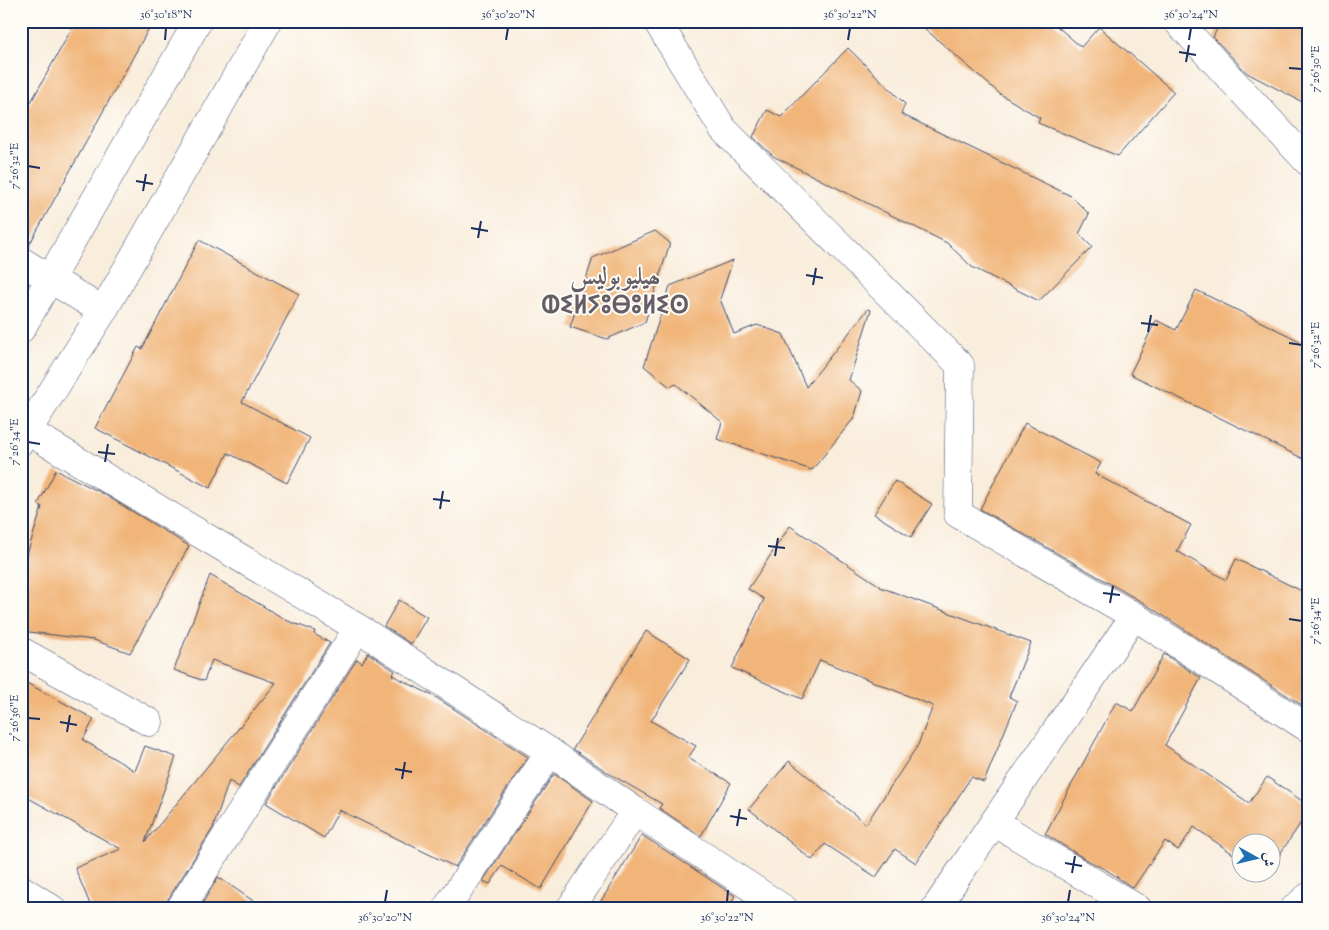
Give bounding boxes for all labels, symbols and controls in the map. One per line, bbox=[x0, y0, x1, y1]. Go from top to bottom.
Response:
text: 36°30'18"N bbox=[140, 6, 193, 24]
text: 36°30'20"N bbox=[481, 6, 535, 24]
text: 36°30'22"N bbox=[823, 6, 877, 24]
text: 36°30'24"N bbox=[1164, 6, 1218, 24]
text: 7°26'30"E bbox=[1307, 45, 1325, 92]
text: 7°26'32"E bbox=[6, 142, 24, 189]
district label: ھيليوبوليس ⵀⵉⵍⵢⵓⴱⵓⵍⵉⵙ bbox=[541, 260, 689, 325]
text: 7°26'32"E bbox=[1307, 321, 1325, 368]
text: 7°26'34"E bbox=[6, 418, 24, 465]
text: 7°26'34"E bbox=[1307, 597, 1325, 644]
text: 7°26'36"E bbox=[6, 694, 24, 741]
north arrow bbox=[1232, 832, 1282, 882]
text: ش bbox=[1256, 851, 1278, 868]
text: 36°30'20"N bbox=[358, 909, 412, 927]
text: 36°30'22"N bbox=[700, 909, 754, 927]
text: 36°30'24"N bbox=[1041, 909, 1095, 927]

